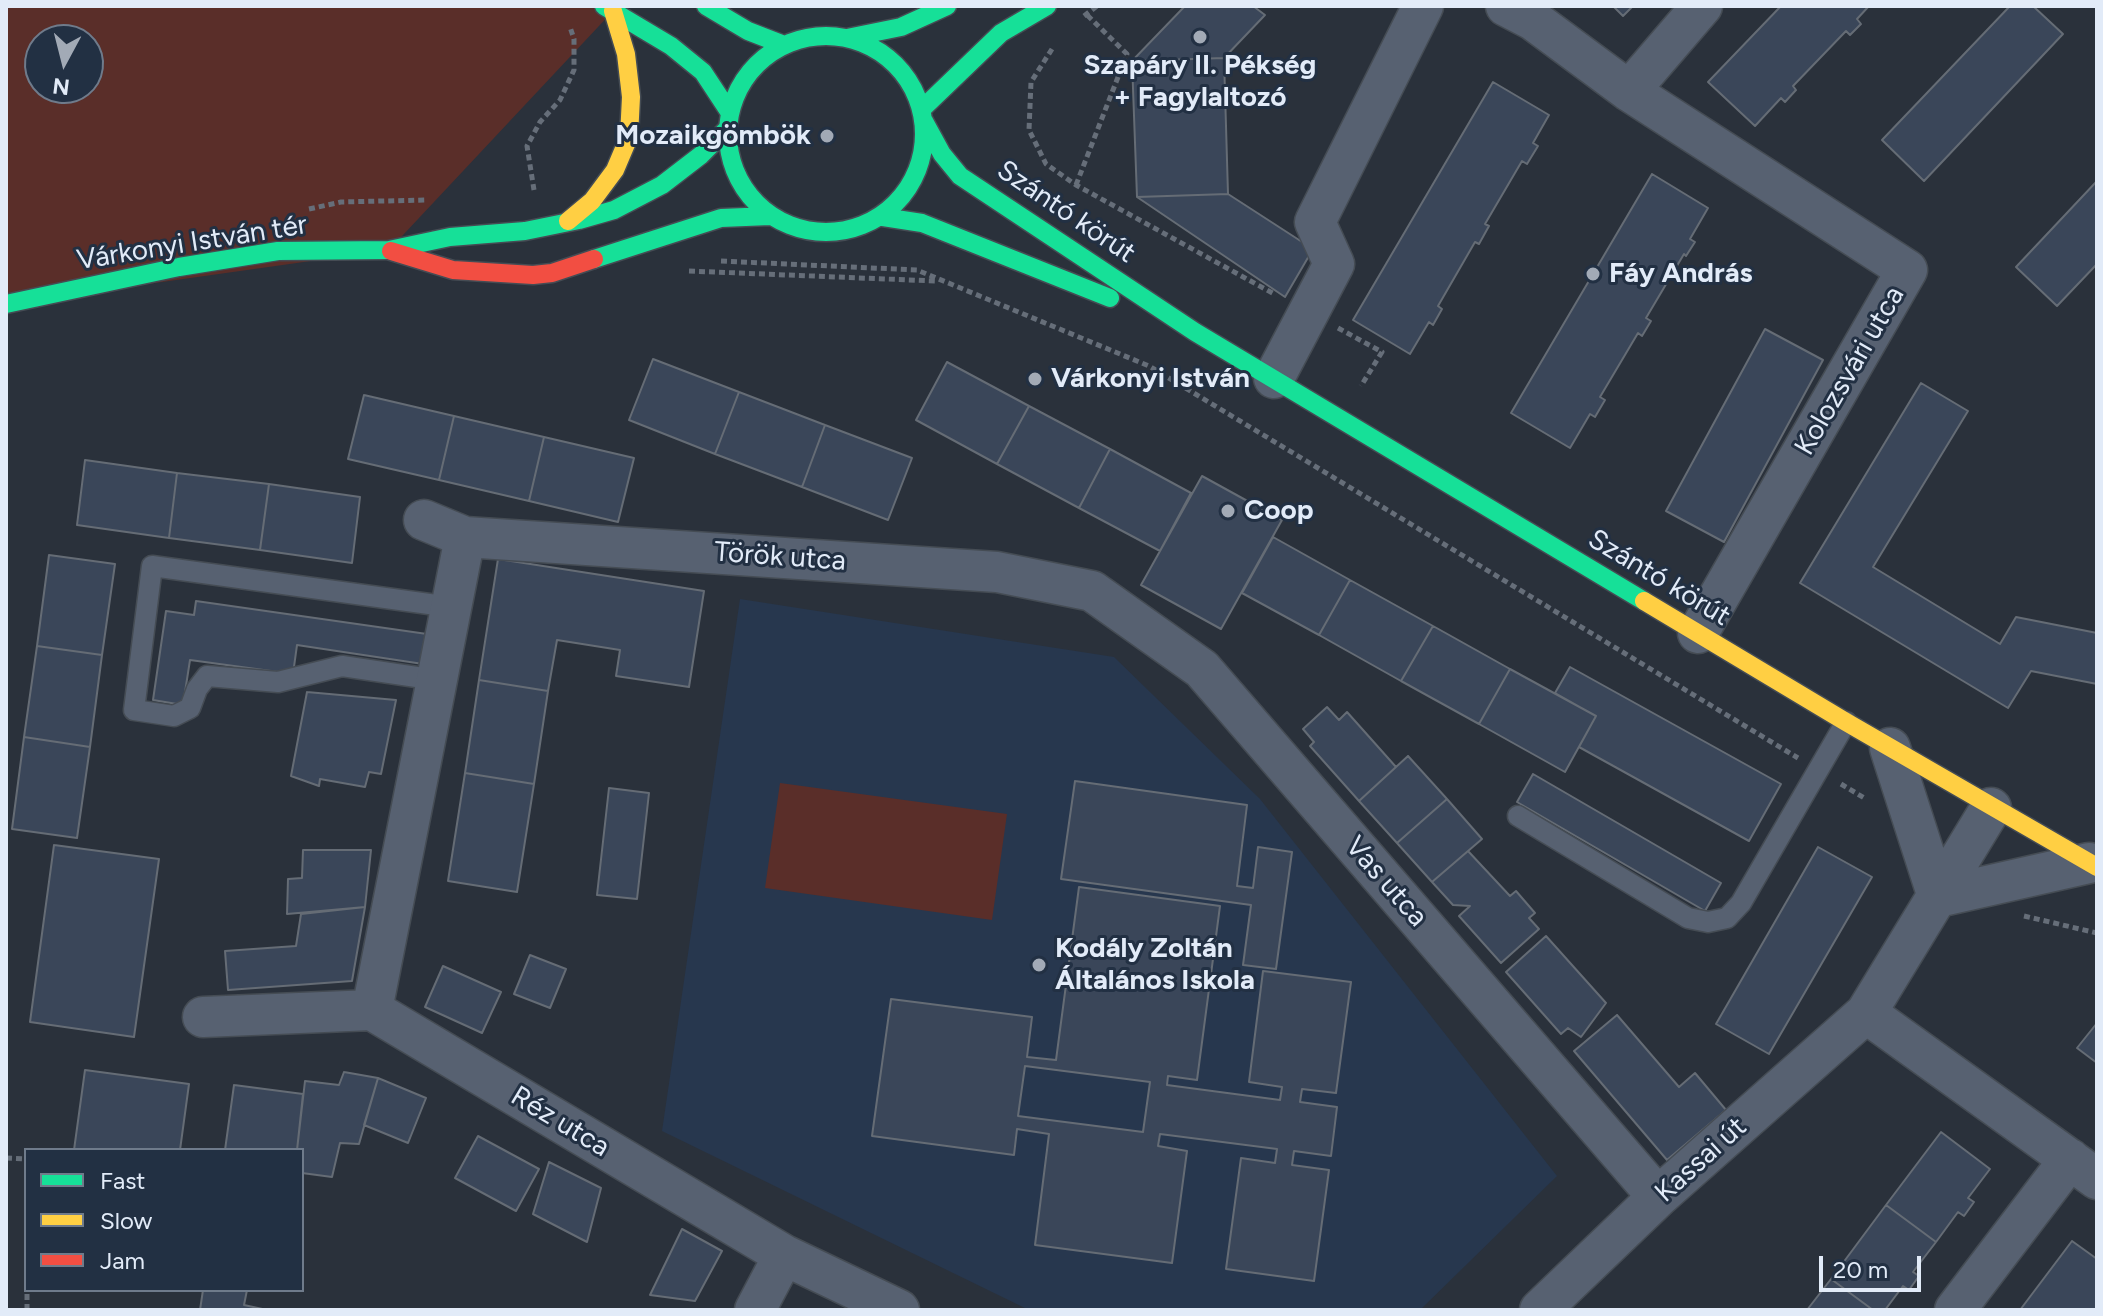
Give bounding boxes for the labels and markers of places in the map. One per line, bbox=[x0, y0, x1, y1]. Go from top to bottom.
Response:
marker: Szapáry II. Pékség + Fagylaltozó bbox=[1191, 28, 1209, 46]
place label: Szapáry II. Pékség + Fagylaltozó bbox=[1084, 49, 1316, 115]
place label: Mozaikgömbök bbox=[615, 119, 811, 153]
marker: Mozaikgömbök bbox=[818, 127, 836, 145]
place label: Fáy András bbox=[1609, 257, 1752, 291]
marker: Fáy András bbox=[1584, 265, 1602, 283]
place label: Várkonyi István bbox=[1051, 362, 1250, 396]
marker: Várkonyi István bbox=[1026, 370, 1044, 388]
place label: Coop bbox=[1244, 494, 1314, 528]
marker: Coop bbox=[1219, 502, 1237, 520]
place label: Kodály Zoltán Általános Iskola bbox=[1055, 932, 1255, 998]
marker: Kodály Zoltán Általános Iskola bbox=[1030, 956, 1048, 974]

